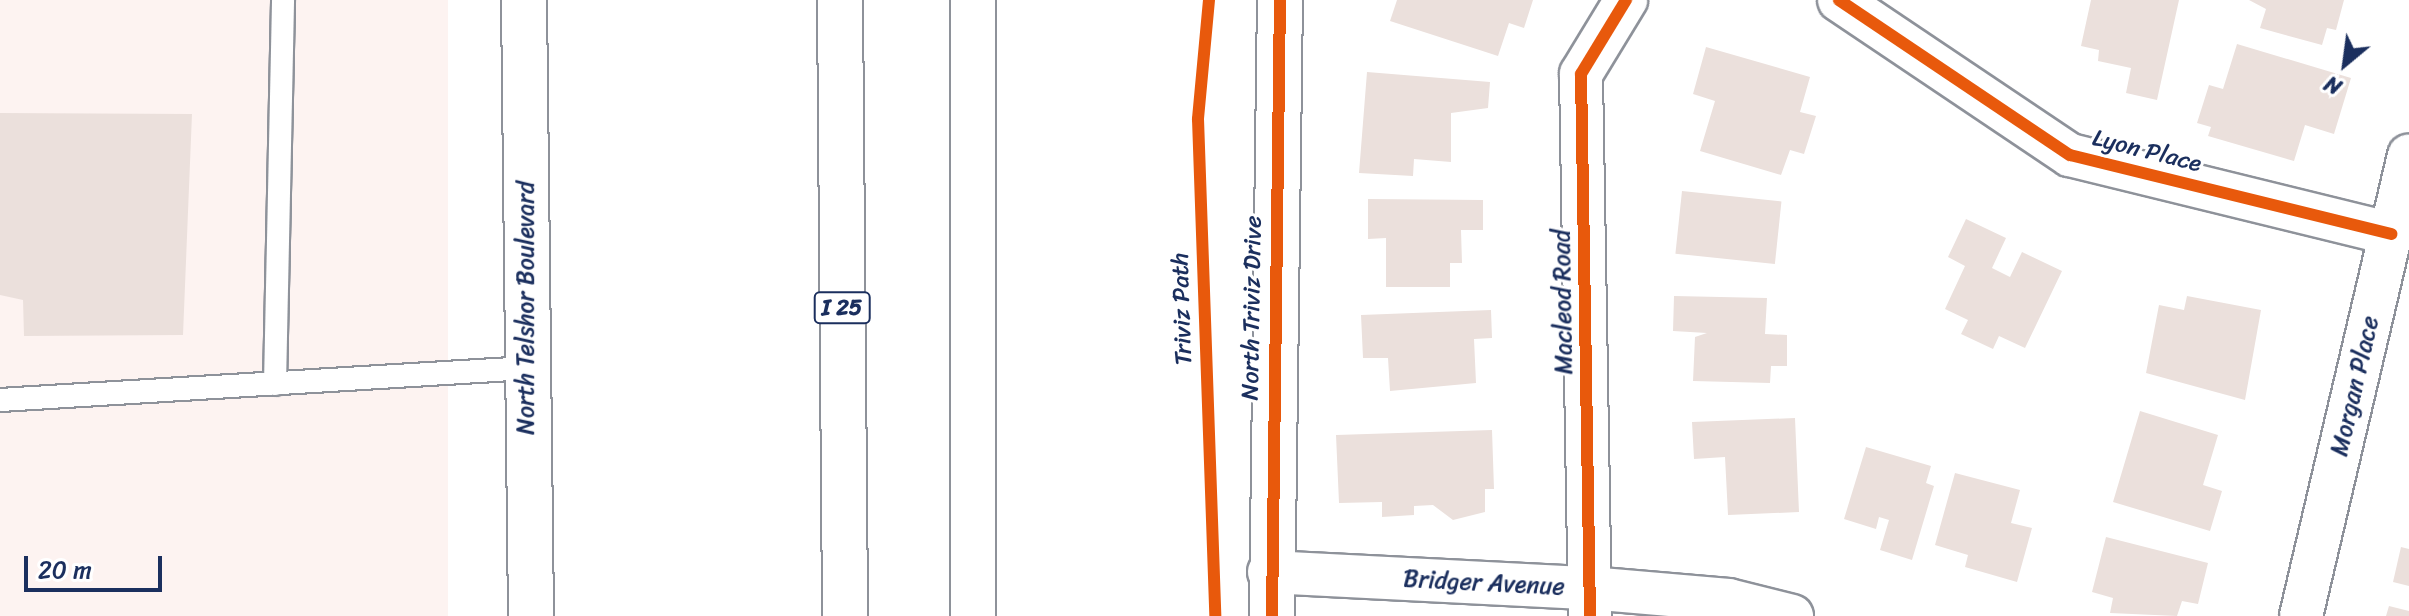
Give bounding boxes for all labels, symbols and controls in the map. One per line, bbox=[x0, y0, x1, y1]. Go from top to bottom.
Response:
north arrow bbox=[2305, 24, 2385, 104]
text: N bbox=[2317, 65, 2349, 106]
street label: Lyon Place bbox=[2089, 123, 2205, 179]
street label: North Telshor Boulevard bbox=[512, 181, 540, 435]
street label: North Triviz Drive bbox=[1236, 215, 1268, 401]
street label: Macleod Road bbox=[1547, 229, 1579, 375]
street label: Triviz Path bbox=[1166, 252, 1198, 366]
road number: I 25 bbox=[812, 290, 872, 326]
street label: Morgan Place bbox=[2325, 313, 2385, 459]
scale bar bbox=[28, 540, 166, 590]
text: 20 m bbox=[38, 549, 92, 591]
street label: Bridger Avenue bbox=[1403, 564, 1565, 602]

